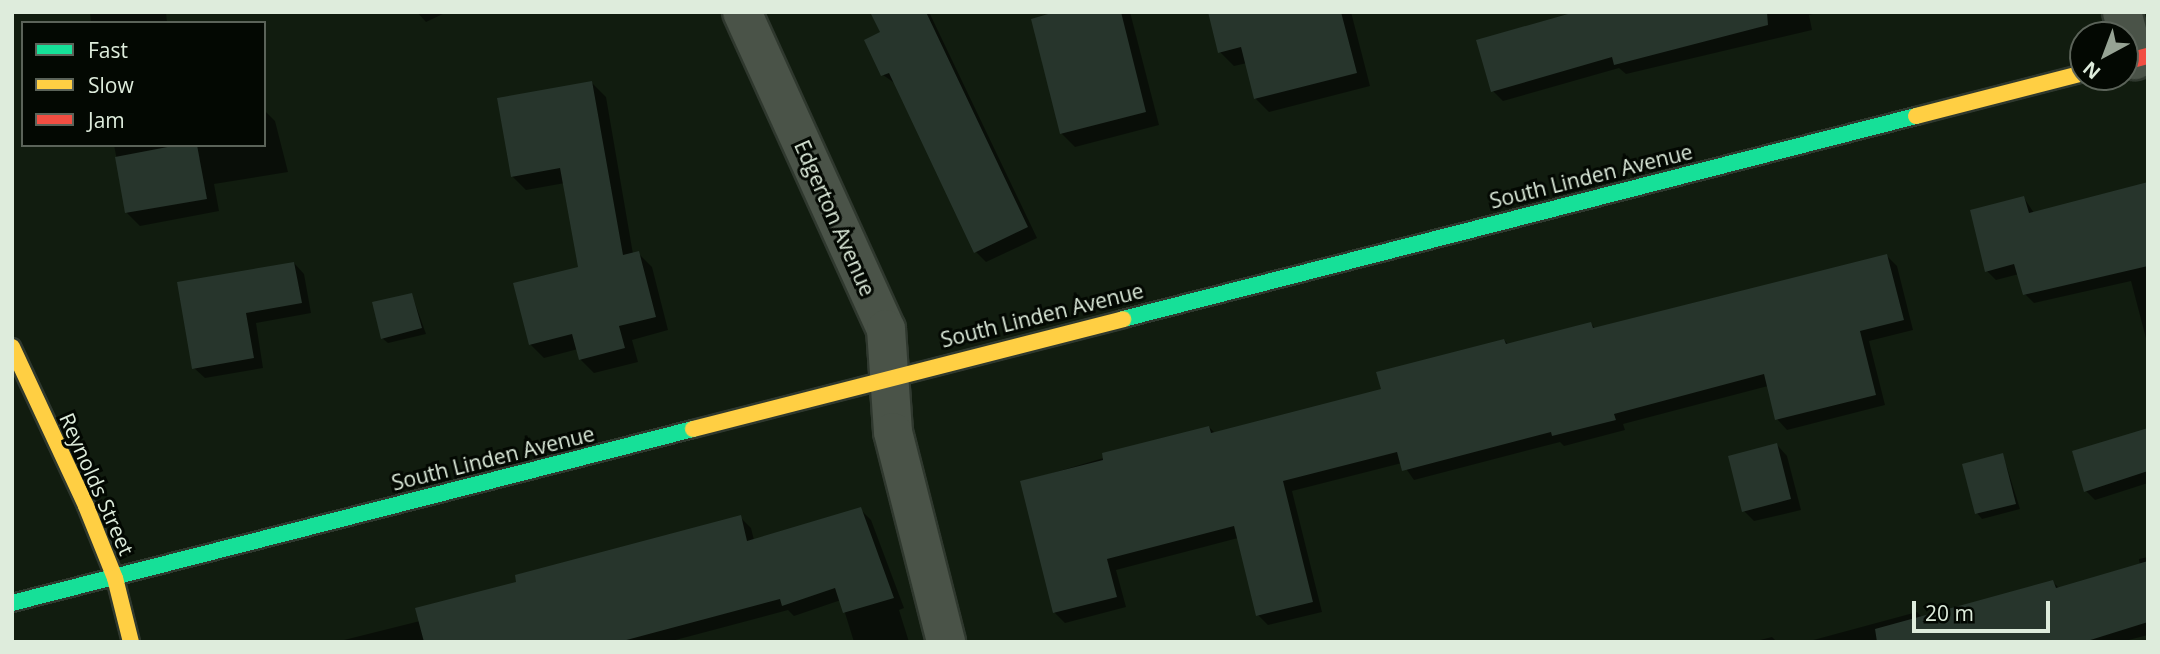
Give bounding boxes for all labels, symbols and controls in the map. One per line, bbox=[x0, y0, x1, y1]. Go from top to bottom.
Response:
legend bbox=[21, 21, 266, 147]
north arrow bbox=[2069, 21, 2139, 91]
text: Fast bbox=[88, 36, 128, 64]
text: N bbox=[2077, 55, 2106, 85]
text: Slow bbox=[88, 71, 134, 99]
text: Jam bbox=[88, 106, 125, 134]
street label: Edgerton Avenue bbox=[789, 136, 881, 300]
street label: South Linden Avenue bbox=[1487, 139, 1695, 213]
street label: South Linden Avenue bbox=[938, 278, 1146, 352]
street label: Reynolds Street bbox=[54, 409, 140, 559]
street label: South Linden Avenue bbox=[389, 421, 597, 495]
scale bar bbox=[1915, 588, 2053, 632]
text: 20 m bbox=[1925, 599, 1974, 627]

